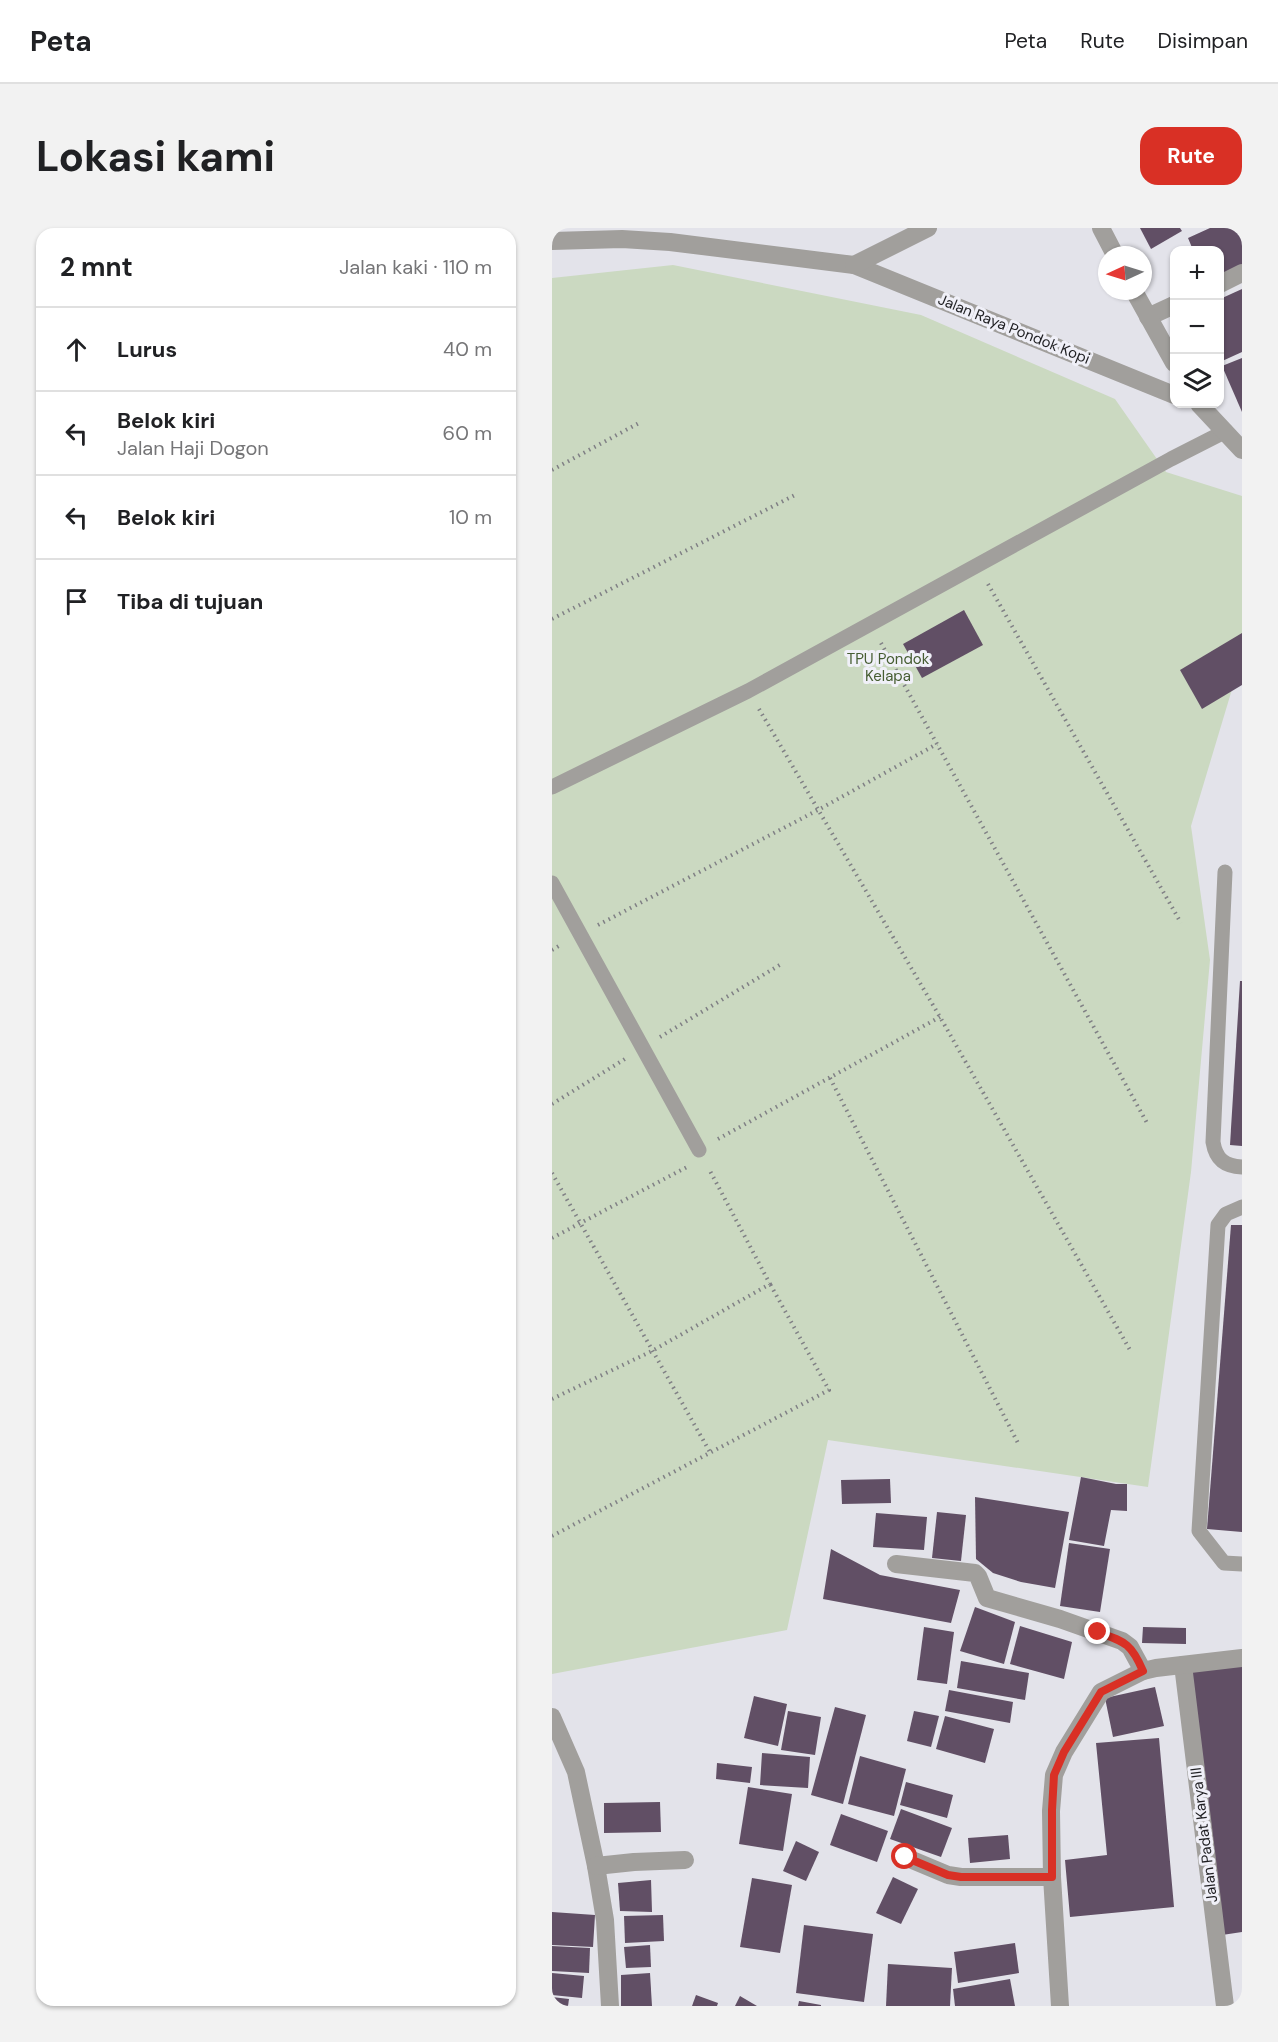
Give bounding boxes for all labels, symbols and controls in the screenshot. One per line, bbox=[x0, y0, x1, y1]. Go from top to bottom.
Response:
text: Peta bbox=[30, 23, 92, 60]
text: Peta bbox=[1004, 27, 1047, 55]
text: Rute bbox=[1080, 27, 1125, 55]
text: Disimpan bbox=[1158, 27, 1248, 55]
button: Rute bbox=[1140, 127, 1242, 185]
text: Lokasi kami bbox=[36, 129, 275, 184]
north arrow bbox=[1098, 246, 1152, 300]
map controls bbox=[1170, 246, 1224, 408]
button: + bbox=[1170, 246, 1224, 300]
text: 2 mnt bbox=[60, 250, 133, 284]
text: Jalan kaki · 110 m bbox=[339, 254, 492, 280]
street label: Jalan Raya Pondok Kopi bbox=[935, 289, 1093, 369]
button: − bbox=[1170, 300, 1224, 354]
icon: ahead bbox=[60, 333, 93, 366]
text: Lurus bbox=[117, 335, 177, 364]
text: 40 m bbox=[443, 336, 492, 362]
button: layers bbox=[1170, 354, 1224, 408]
text: Belok kiri bbox=[117, 406, 215, 435]
icon: left bbox=[60, 417, 93, 450]
text: 60 m bbox=[443, 420, 492, 446]
text: Jalan Haji Dogon bbox=[117, 435, 269, 461]
icon: left bbox=[60, 501, 93, 534]
text: Belok kiri bbox=[117, 503, 215, 532]
text: 10 m bbox=[449, 504, 492, 530]
icon: arrive bbox=[60, 585, 93, 618]
text: Tiba di tujuan bbox=[117, 587, 263, 616]
park label: TPU Pondok Kelapa bbox=[847, 649, 930, 686]
route end bbox=[1084, 1618, 1110, 1644]
street label: Jalan Padat Karya III bbox=[1186, 1766, 1222, 1904]
route start bbox=[891, 1843, 917, 1869]

